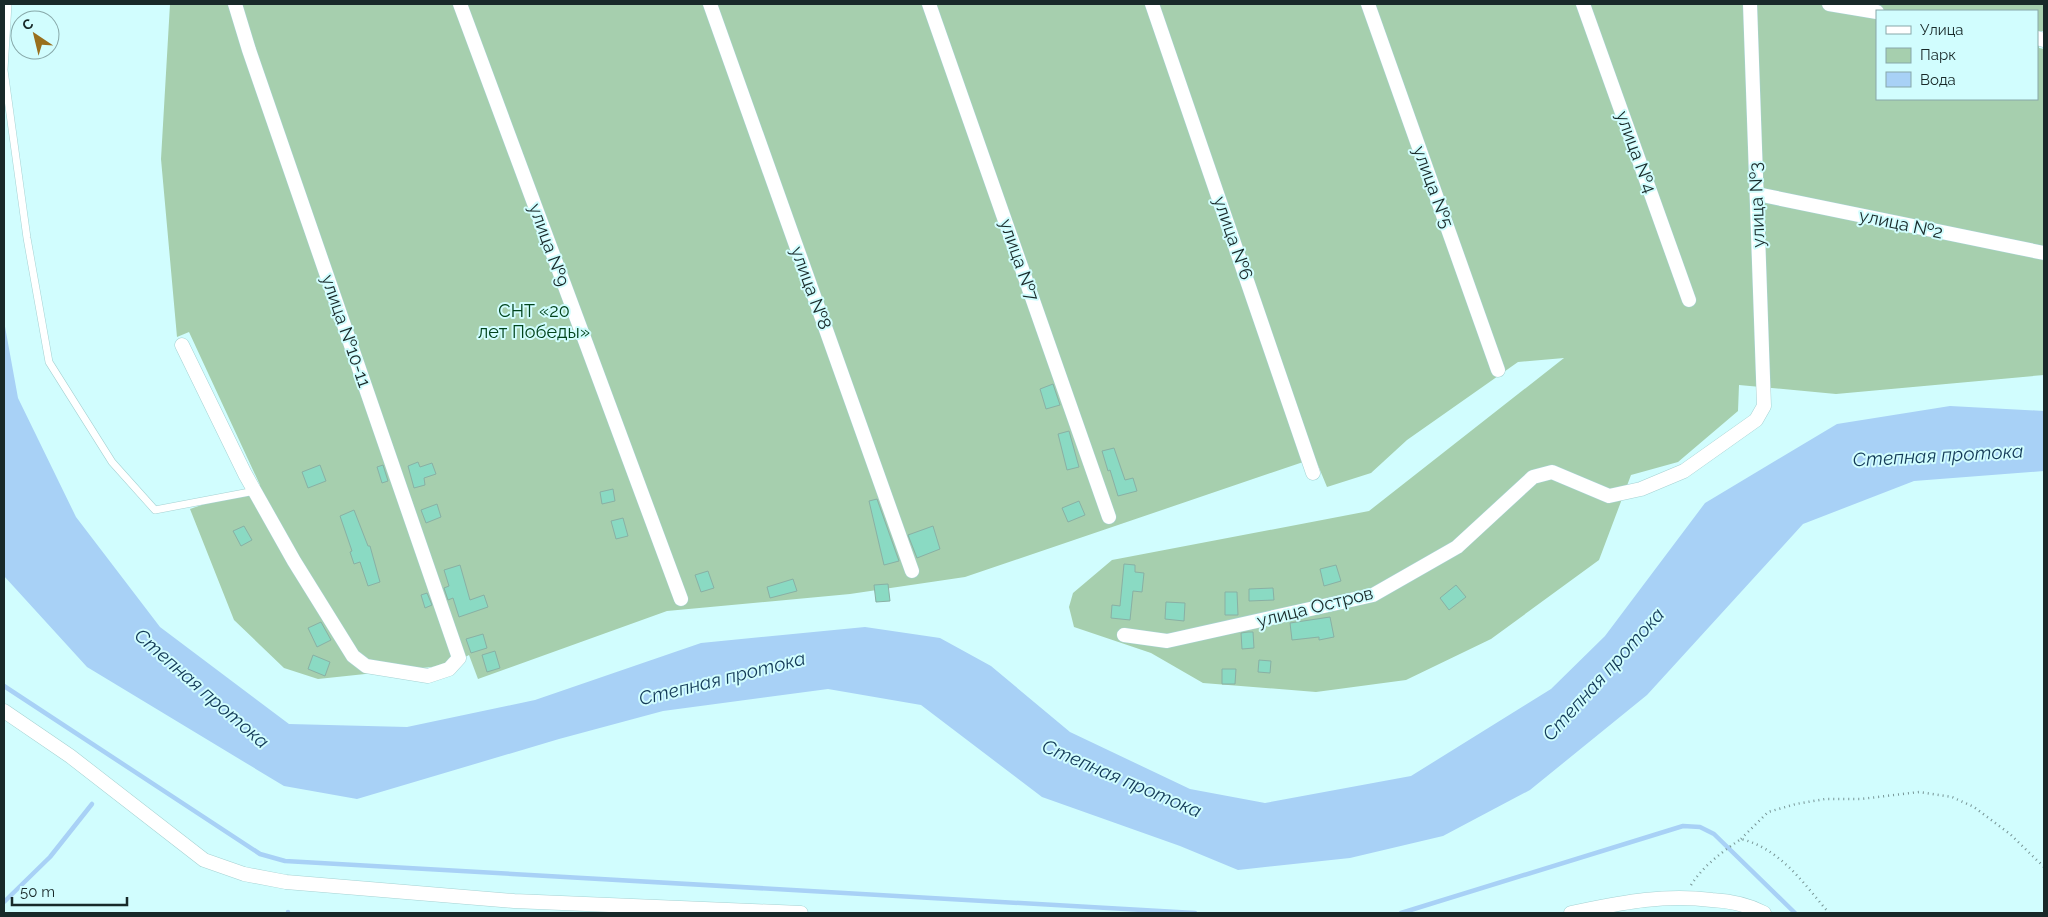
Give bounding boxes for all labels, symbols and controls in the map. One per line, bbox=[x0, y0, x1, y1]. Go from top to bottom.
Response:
north arrow bbox=[10, 10, 60, 60]
legend bbox=[1876, 10, 2038, 100]
text: С bbox=[19, 15, 36, 34]
text: Улица bbox=[1920, 21, 1964, 39]
text: Парк bbox=[1920, 46, 1956, 64]
text: Вода bbox=[1920, 71, 1956, 89]
street label: улица №4 bbox=[1612, 108, 1661, 196]
street label: улица №5 bbox=[1409, 143, 1458, 231]
street label: улица №3 bbox=[1745, 162, 1768, 248]
street label: улица №6 bbox=[1209, 193, 1258, 282]
street label: улица №9 bbox=[525, 201, 574, 289]
street label: улица №2 bbox=[1857, 204, 1945, 243]
street label: улица №7 bbox=[996, 216, 1043, 304]
street label: улица №8 bbox=[787, 243, 836, 332]
street label: улица №10-11 bbox=[317, 272, 376, 390]
park label: СНТ «20 лет Победы» bbox=[478, 300, 590, 342]
water label: Степная протока bbox=[1852, 440, 2024, 470]
street label: улица Остров bbox=[1255, 582, 1375, 631]
water label: Степная протока bbox=[1538, 603, 1668, 745]
water label: Степная протока bbox=[130, 624, 274, 752]
water label: Степная протока bbox=[636, 647, 808, 709]
water label: Степная протока bbox=[1039, 734, 1205, 822]
scale bar bbox=[12, 874, 128, 906]
text: 50 m bbox=[20, 883, 55, 901]

